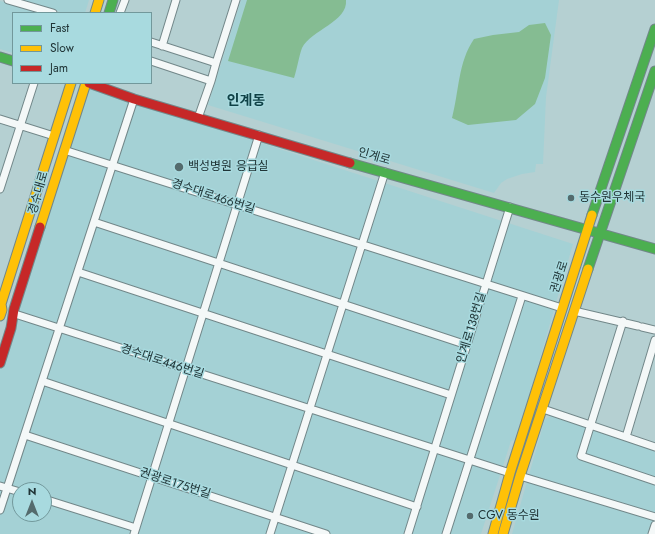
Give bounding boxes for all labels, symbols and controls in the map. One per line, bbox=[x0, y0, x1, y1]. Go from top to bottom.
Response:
legend bbox=[12, 12, 152, 84]
text: Fast bbox=[50, 19, 69, 37]
text: Slow bbox=[50, 39, 74, 57]
text: Jam bbox=[50, 59, 68, 77]
district label: 인계동 bbox=[227, 94, 265, 110]
street label: 인계로 bbox=[356, 146, 392, 168]
place label: 백성병원 응급실 bbox=[188, 160, 269, 174]
marker: 백성병원 응급실 bbox=[173, 161, 185, 173]
street label: 경수대로 bbox=[26, 170, 52, 216]
street label: 경수대로466번길 bbox=[169, 177, 257, 217]
place label: 동수원우체국 bbox=[579, 191, 645, 205]
marker: 동수원우체국 bbox=[566, 193, 576, 203]
street label: 권광로 bbox=[548, 259, 572, 295]
street label: 인계로138번길 bbox=[454, 291, 490, 365]
street label: 경수대로446번길 bbox=[118, 342, 206, 382]
street label: 권광로175번길 bbox=[138, 466, 212, 502]
north arrow bbox=[12, 482, 52, 522]
text: N bbox=[28, 483, 36, 499]
place label: CGV 동수원 bbox=[478, 509, 540, 523]
marker: CGV 동수원 bbox=[465, 511, 475, 521]

